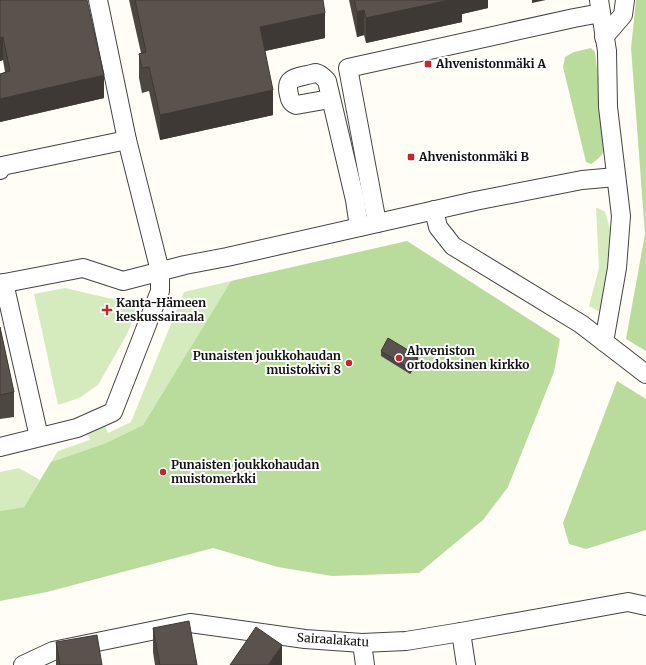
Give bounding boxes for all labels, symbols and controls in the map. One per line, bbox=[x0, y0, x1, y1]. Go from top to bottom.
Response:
place label: Ahvenistonmäki A bbox=[435, 56, 547, 71]
marker: Ahvenistonmäki A bbox=[423, 59, 433, 69]
place label: Ahvenistonmäki B bbox=[418, 149, 530, 164]
marker: Ahvenistonmäki B bbox=[406, 152, 416, 162]
place label: Kanta-Hämeen keskussairaala bbox=[116, 295, 206, 324]
marker: Kanta-Hämeen keskussairaala bbox=[101, 304, 113, 316]
place label: Ahveniston ortodoksinen kirkko bbox=[406, 343, 530, 372]
place label: Punaisten joukkohaudan muistokivi 8 bbox=[193, 348, 341, 377]
marker: Ahveniston ortodoksinen kirkko bbox=[394, 353, 404, 363]
marker: Punaisten joukkohaudan muistokivi 8 bbox=[344, 358, 354, 368]
place label: Punaisten joukkohaudan muistomerkki bbox=[171, 457, 319, 486]
marker: Punaisten joukkohaudan muistomerkki bbox=[158, 467, 168, 477]
street label: Sairaalakatu bbox=[296, 629, 370, 650]

